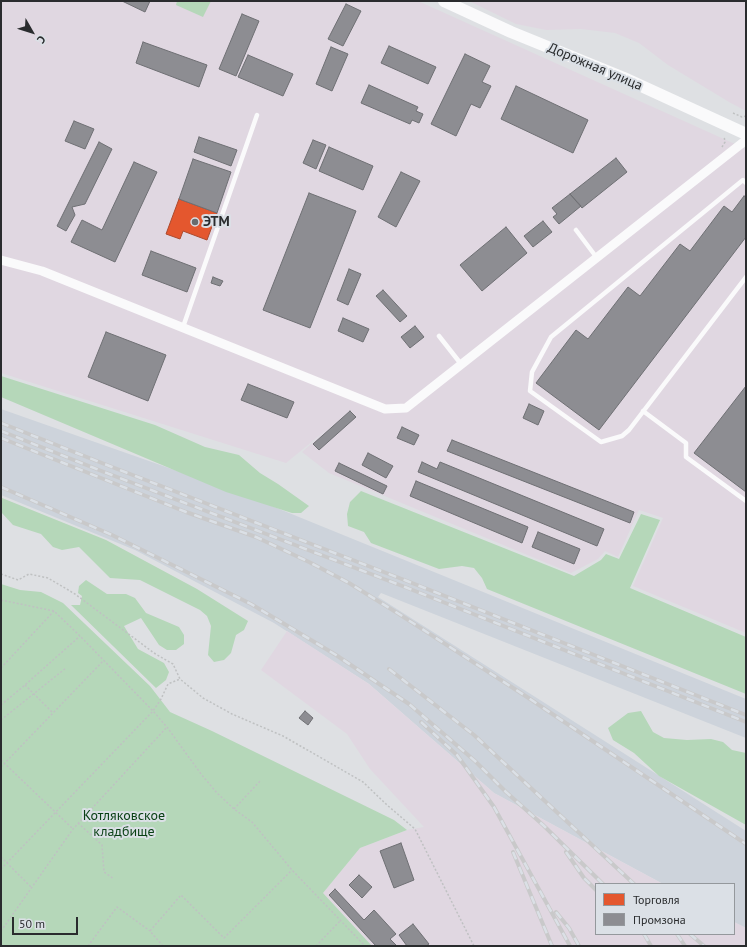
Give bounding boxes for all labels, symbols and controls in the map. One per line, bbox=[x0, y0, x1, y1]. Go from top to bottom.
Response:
north arrow bbox=[12, 12, 52, 52]
text: С bbox=[34, 33, 49, 46]
street label: Дорожная улица bbox=[545, 39, 645, 95]
place label: ЭТМ bbox=[203, 214, 230, 230]
marker: ЭТМ bbox=[190, 217, 200, 227]
park label: Котляковское кладбище bbox=[83, 808, 165, 840]
legend bbox=[595, 883, 735, 935]
text: Торговля bbox=[633, 892, 679, 907]
scale bar bbox=[14, 909, 80, 935]
text: Промзона bbox=[633, 912, 686, 927]
text: 50 m bbox=[19, 916, 45, 931]

